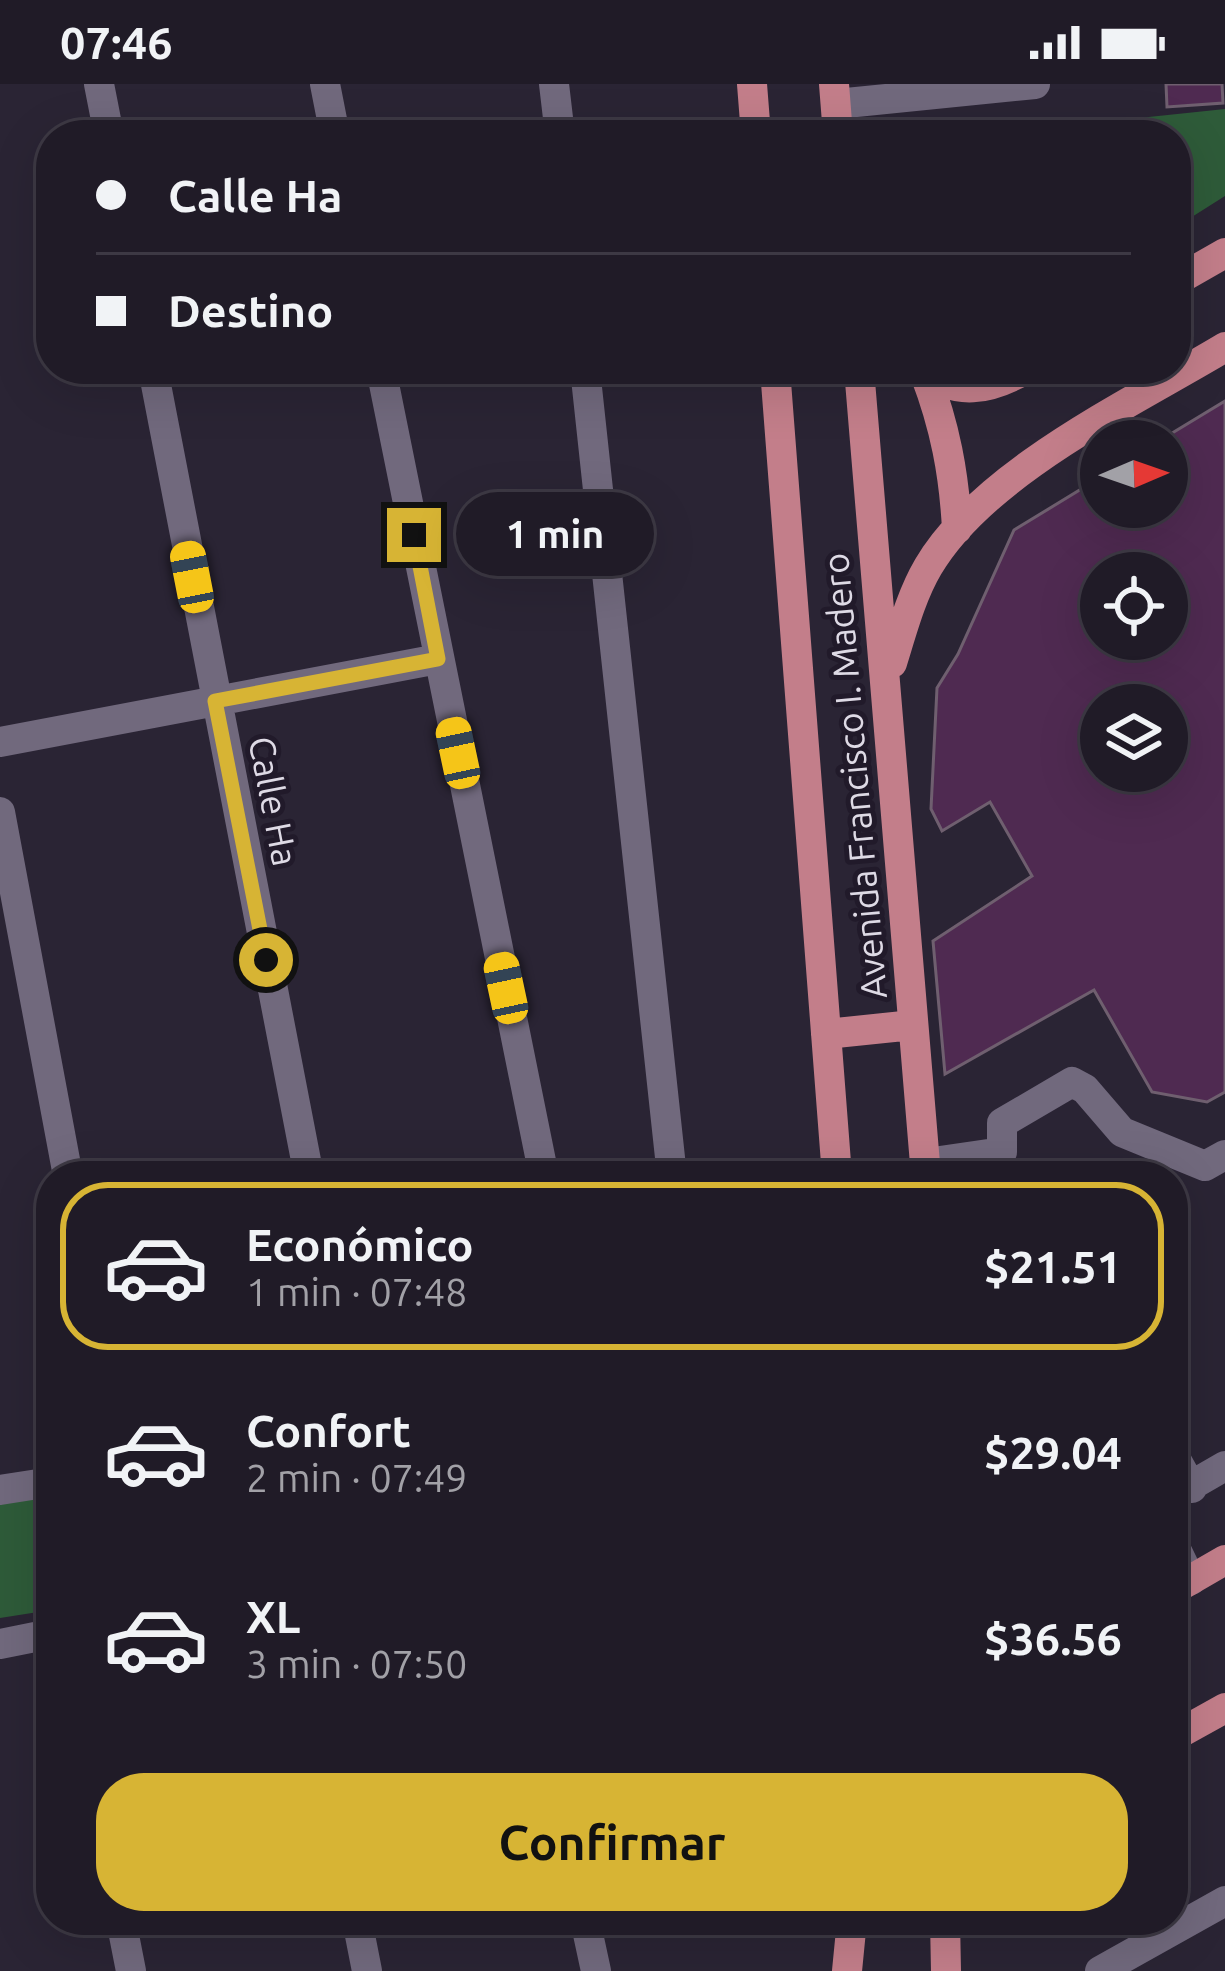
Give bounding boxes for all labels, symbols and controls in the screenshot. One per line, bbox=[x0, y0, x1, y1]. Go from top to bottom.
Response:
text: 07:46 bbox=[60, 17, 173, 68]
text: Calle Ha bbox=[168, 170, 342, 221]
text: Destino bbox=[168, 285, 333, 336]
north arrow bbox=[1080, 420, 1188, 528]
map controls bbox=[1080, 420, 1188, 792]
callout: 1 min bbox=[456, 493, 654, 577]
route end bbox=[387, 508, 441, 562]
text: 1 min bbox=[506, 512, 604, 555]
car bbox=[167, 538, 217, 616]
street label: Avenida Francisco I. Madero bbox=[814, 551, 894, 1001]
button: locate bbox=[1080, 552, 1188, 660]
button: layers bbox=[1080, 684, 1188, 792]
car bbox=[433, 714, 483, 792]
street label: Calle Ha bbox=[241, 733, 307, 869]
route start bbox=[239, 933, 293, 987]
car bbox=[481, 949, 531, 1027]
icon: car bbox=[102, 1212, 210, 1320]
text: Económico bbox=[246, 1219, 474, 1270]
text: $21.51 bbox=[984, 1241, 1122, 1292]
text: 1 min · 07:48 bbox=[246, 1270, 467, 1313]
icon: car bbox=[102, 1398, 210, 1506]
text: Confort bbox=[246, 1405, 411, 1456]
text: $29.04 bbox=[984, 1427, 1122, 1478]
text: 2 min · 07:49 bbox=[246, 1456, 467, 1499]
icon: car bbox=[102, 1584, 210, 1692]
text: XL bbox=[246, 1591, 300, 1642]
text: $36.56 bbox=[984, 1613, 1122, 1664]
text: 3 min · 07:50 bbox=[246, 1642, 467, 1685]
button: Confirmar bbox=[96, 1773, 1128, 1911]

